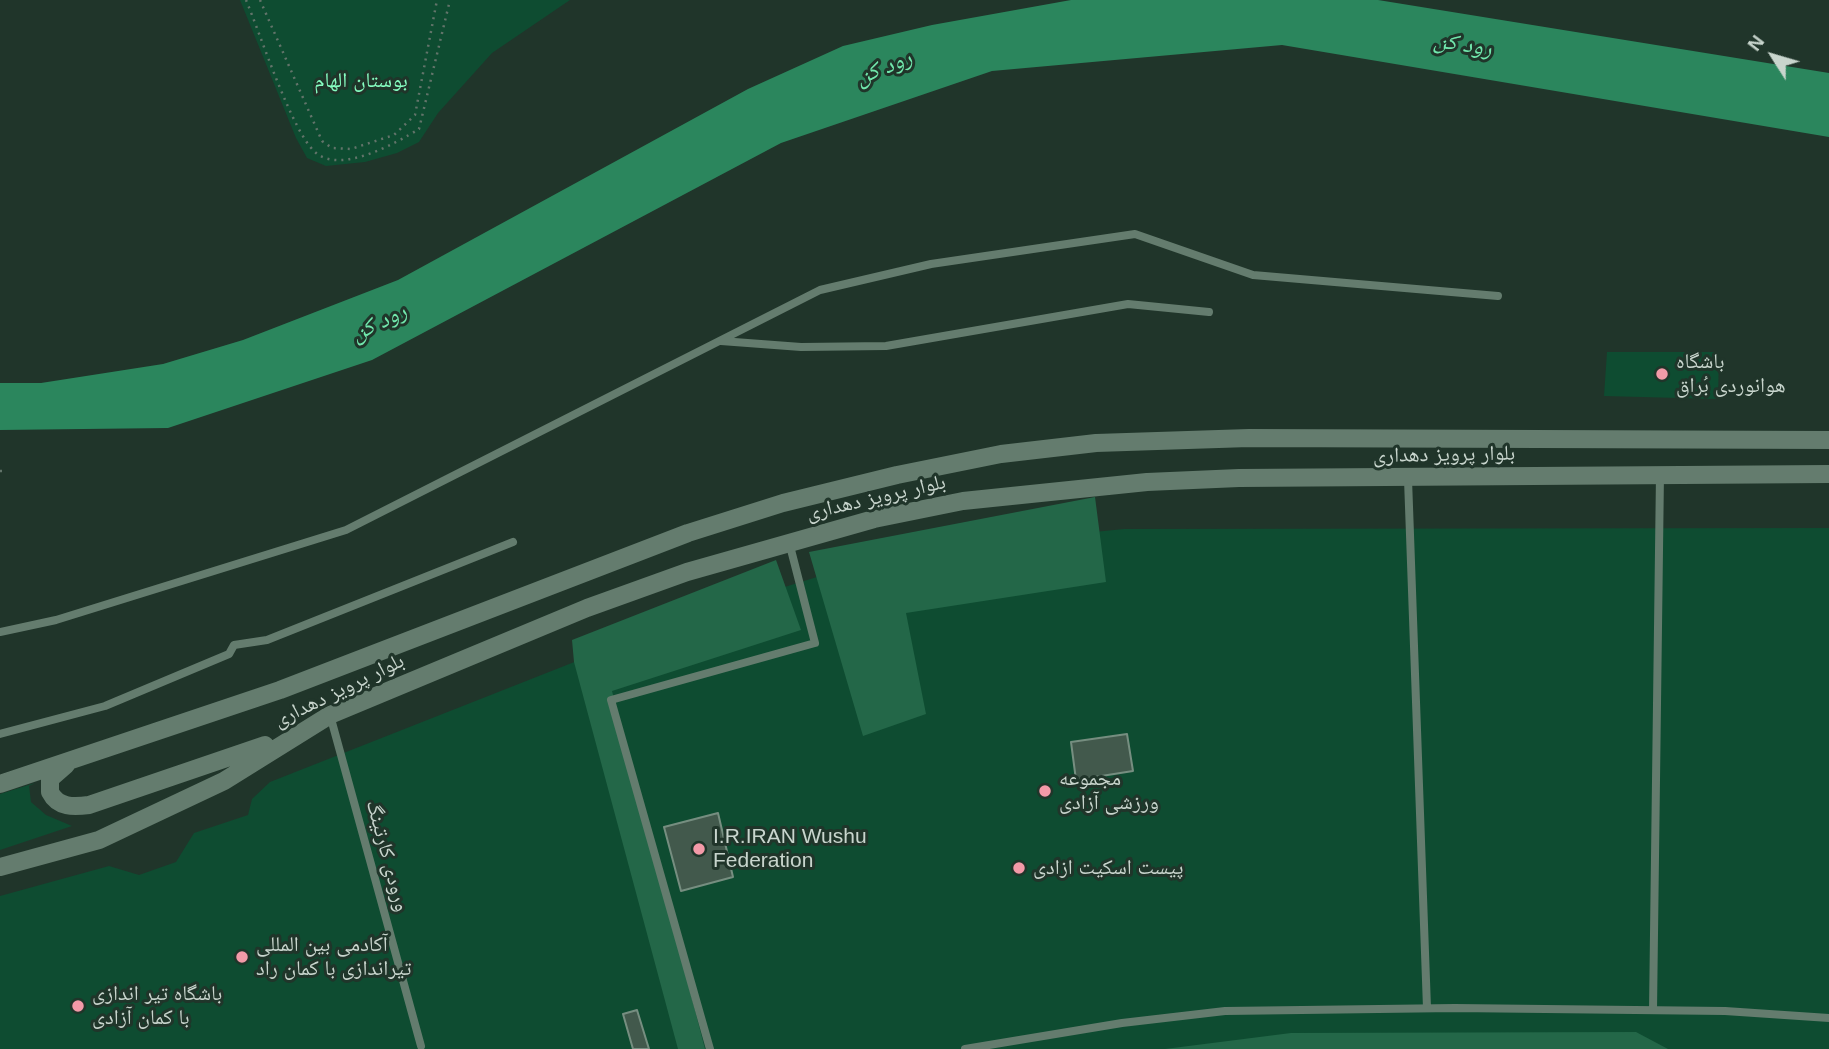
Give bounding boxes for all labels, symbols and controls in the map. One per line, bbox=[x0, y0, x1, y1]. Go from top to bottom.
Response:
north arrow bbox=[1738, 21, 1808, 91]
water label: رود کن bbox=[1432, 27, 1494, 63]
text: N bbox=[1743, 31, 1768, 55]
water label: رود کن bbox=[852, 44, 916, 92]
park label: بوستان الهام bbox=[314, 68, 408, 94]
water label: رود کن bbox=[347, 298, 411, 348]
place label: باشگاه هوانوردی بُراق bbox=[1676, 349, 1786, 399]
marker: باشگاه هوانوردی بُراق bbox=[1654, 366, 1670, 382]
street label: بلوار پرویز دهداری bbox=[1373, 441, 1515, 469]
street label: بلوار پرویز دهداری bbox=[804, 470, 948, 526]
street label: بلوار پرویز دهداری bbox=[270, 649, 408, 733]
place label: مجموعه ورزشی آزادی bbox=[1059, 766, 1159, 816]
marker: مجموعه ورزشی آزادی bbox=[1037, 783, 1053, 799]
street label: ورودی کارتینگ bbox=[360, 797, 414, 915]
place label: I.R.IRAN Wushu Federation bbox=[713, 824, 867, 874]
marker: I.R.IRAN Wushu Federation bbox=[691, 841, 707, 857]
place label: پیست اسکیت ازادی bbox=[1033, 855, 1183, 881]
marker: پیست اسکیت ازادی bbox=[1011, 860, 1027, 876]
place label: آکادمی بین المللی تیراندازی با کمان راد bbox=[256, 932, 411, 982]
marker: آکادمی بین المللی تیراندازی با کمان راد bbox=[234, 949, 250, 965]
place label: باشگاه تیر اندازی با کمان آزادی bbox=[92, 981, 222, 1031]
marker: باشگاه تیر اندازی با کمان آزادی bbox=[70, 998, 86, 1014]

